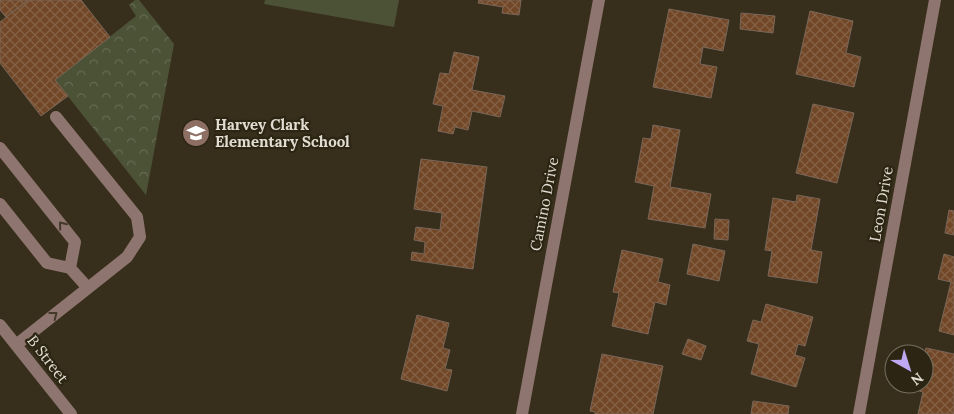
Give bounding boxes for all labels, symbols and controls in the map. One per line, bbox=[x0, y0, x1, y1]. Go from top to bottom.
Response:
place label: Harvey Clark Elementary School bbox=[215, 115, 350, 151]
school or university icon: Harvey Clark Elementary School bbox=[181, 118, 211, 148]
street label: Camino Drive bbox=[526, 155, 562, 253]
street label: Leon Drive bbox=[865, 165, 897, 243]
one-way arrow bbox=[59, 222, 67, 231]
one-way arrow bbox=[49, 312, 58, 321]
street label: B Street bbox=[23, 331, 73, 387]
north arrow bbox=[884, 344, 934, 394]
text: N bbox=[907, 369, 927, 390]

